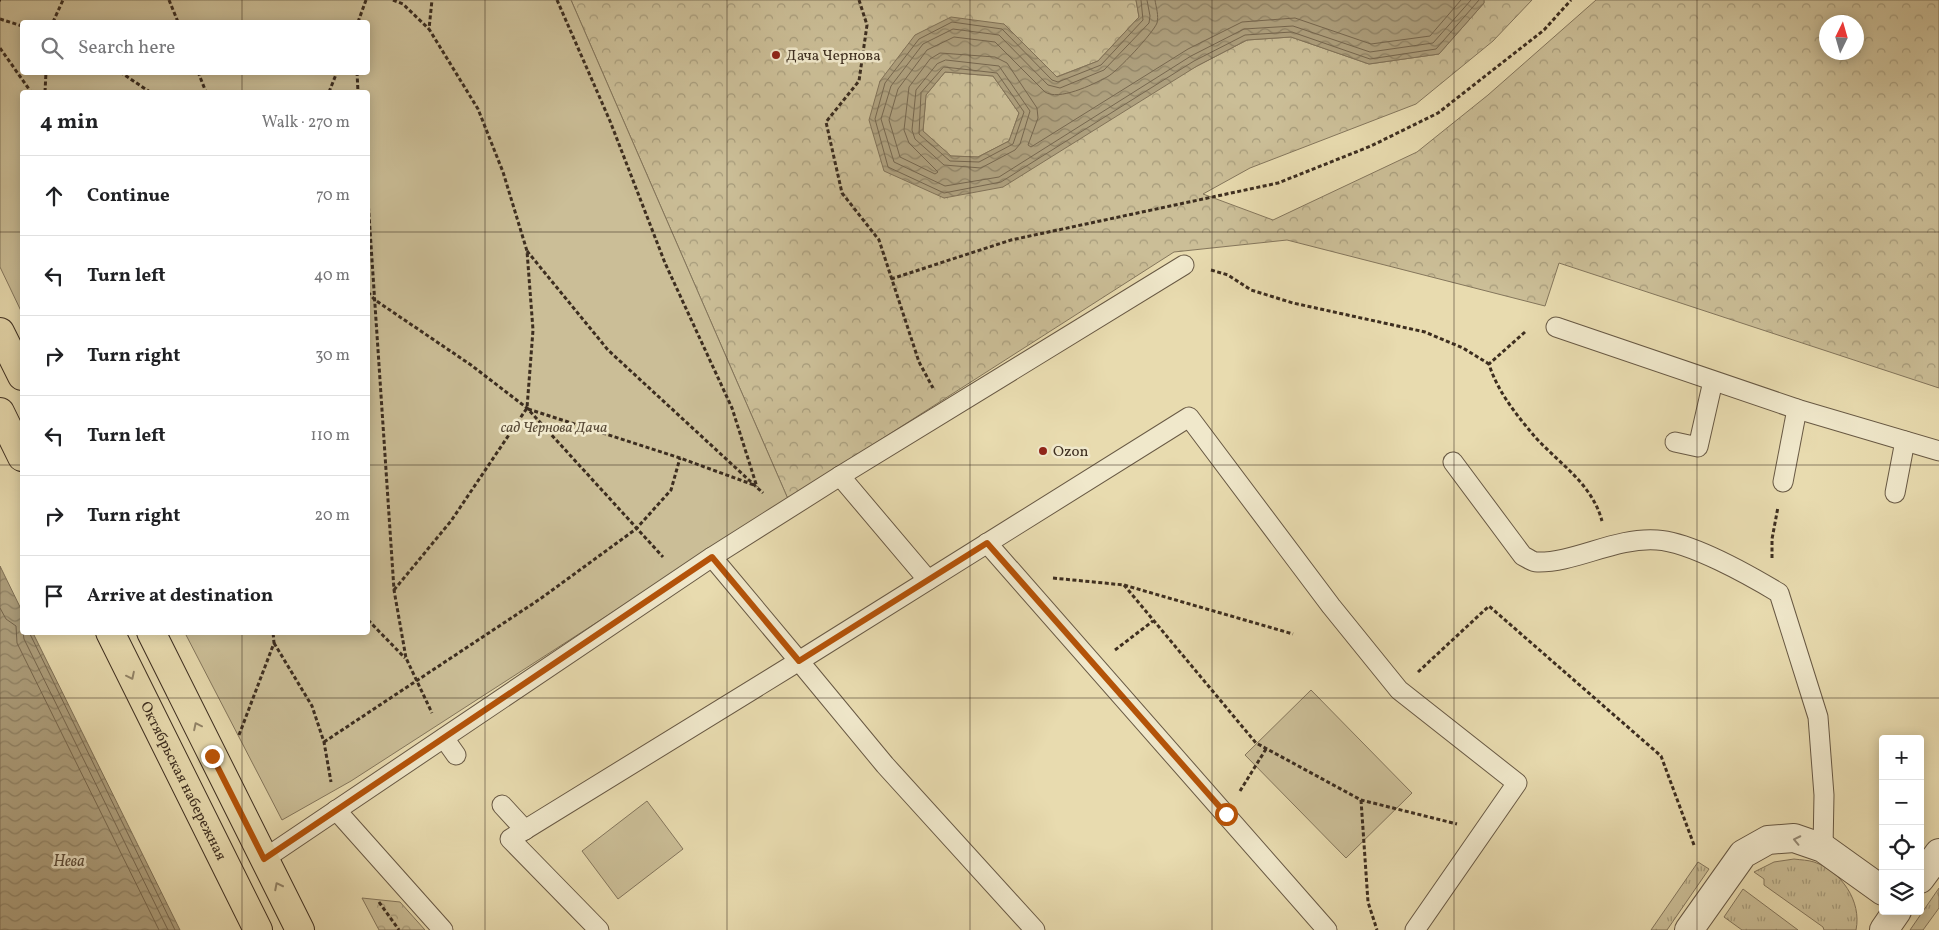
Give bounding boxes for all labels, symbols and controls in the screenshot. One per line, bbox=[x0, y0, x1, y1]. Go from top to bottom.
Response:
north arrow bbox=[1819, 15, 1864, 60]
search box bbox=[20, 20, 370, 75]
icon: search bbox=[38, 34, 66, 62]
text: Search here bbox=[78, 35, 175, 61]
place label: Дача Чернова bbox=[786, 46, 881, 67]
marker: Дача Чернова bbox=[770, 49, 782, 61]
text: 4 min bbox=[40, 108, 99, 137]
text: Walk · 270 m bbox=[262, 112, 350, 134]
icon: ahead bbox=[40, 182, 68, 210]
text: Continue bbox=[87, 183, 170, 209]
text: 70 m bbox=[316, 185, 350, 207]
icon: left bbox=[40, 262, 68, 290]
text: Turn left bbox=[87, 263, 166, 289]
text: 40 m bbox=[314, 265, 350, 287]
icon: right bbox=[40, 342, 68, 370]
text: Turn right bbox=[87, 343, 180, 369]
text: 30 m bbox=[315, 345, 350, 367]
park label: сад Чернова Дача bbox=[501, 418, 607, 439]
icon: left bbox=[40, 422, 68, 450]
text: Turn left bbox=[87, 423, 166, 449]
text: 110 m bbox=[311, 425, 350, 447]
place label: Ozon bbox=[1053, 442, 1088, 463]
marker: Ozon bbox=[1037, 445, 1049, 457]
icon: right bbox=[40, 502, 68, 530]
text: Turn right bbox=[87, 503, 180, 529]
text: 20 m bbox=[315, 505, 350, 527]
icon: arrive bbox=[40, 582, 68, 610]
text: Arrive at destination bbox=[87, 583, 273, 609]
one-way arrow bbox=[125, 671, 136, 680]
street label: Октябрьская набережная bbox=[134, 698, 231, 865]
one-way arrow bbox=[192, 722, 203, 731]
map controls bbox=[1879, 735, 1924, 915]
button: + bbox=[1879, 735, 1924, 780]
route end bbox=[201, 745, 224, 768]
button: − bbox=[1879, 780, 1924, 825]
route start bbox=[1215, 803, 1238, 826]
button: locate bbox=[1879, 825, 1924, 870]
one-way arrow bbox=[1793, 835, 1801, 846]
water label: Нева bbox=[53, 851, 85, 873]
button: layers bbox=[1879, 870, 1924, 915]
one-way arrow bbox=[274, 883, 284, 892]

